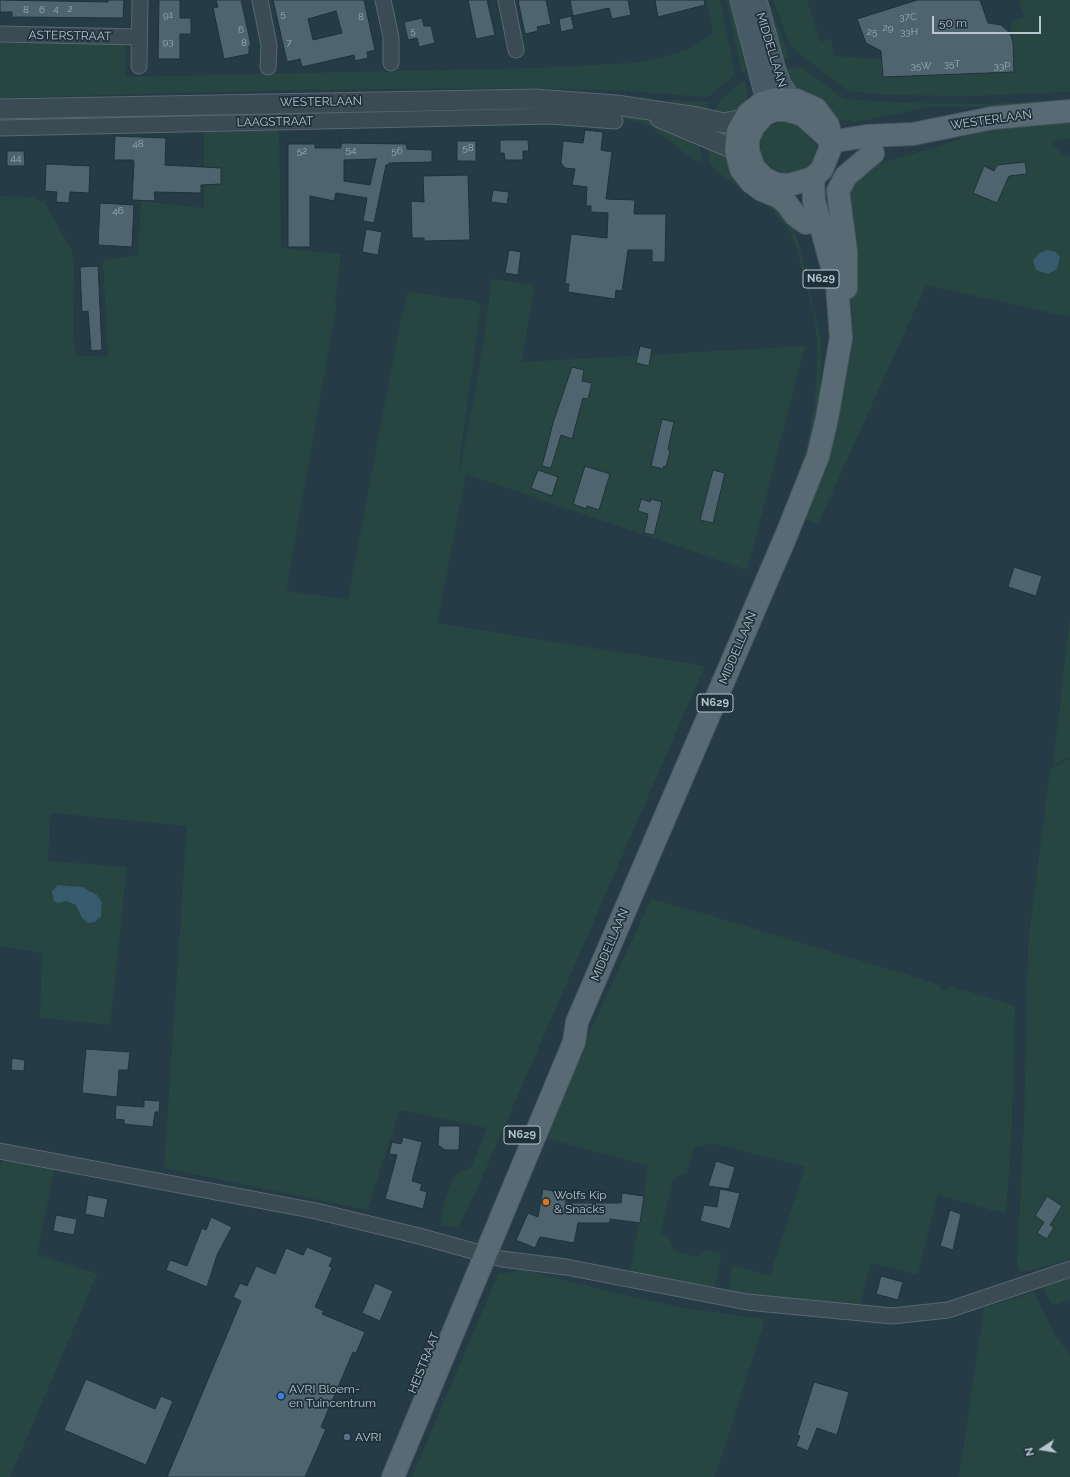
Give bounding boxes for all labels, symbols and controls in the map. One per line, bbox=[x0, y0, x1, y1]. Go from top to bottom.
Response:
house number: 4 bbox=[53, 3, 59, 15]
house number: 2 bbox=[67, 3, 73, 15]
house number: 8 bbox=[23, 4, 29, 16]
house number: 6 bbox=[39, 4, 45, 16]
house number: 5 bbox=[280, 8, 286, 20]
scale bar bbox=[934, 8, 1043, 34]
house number: 91 bbox=[163, 9, 173, 21]
house number: 8 bbox=[358, 11, 364, 23]
street label: MIDDELLAAN bbox=[753, 11, 789, 89]
house number: 37C bbox=[899, 11, 917, 23]
text: 50 m bbox=[939, 16, 967, 30]
house number: 29 bbox=[882, 22, 894, 34]
house number: 6 bbox=[238, 24, 244, 36]
house number: 5 bbox=[410, 25, 416, 37]
house number: 25 bbox=[867, 26, 877, 38]
house number: 33H bbox=[900, 26, 918, 38]
street label: ASTERSTRAAT bbox=[28, 28, 112, 44]
house number: 93 bbox=[162, 36, 174, 48]
house number: 8 bbox=[241, 37, 247, 49]
house number: 7 bbox=[286, 37, 292, 49]
house number: 35T bbox=[944, 58, 960, 70]
house number: 35W bbox=[910, 60, 932, 72]
house number: 33P bbox=[994, 60, 1010, 72]
street label: WESTERLAAN bbox=[280, 94, 362, 110]
street label: WESTERLAAN bbox=[949, 107, 1033, 133]
street label: LAAGSTRAAT bbox=[237, 114, 313, 130]
house number: 48 bbox=[132, 138, 144, 150]
house number: 58 bbox=[462, 142, 474, 154]
house number: 54 bbox=[346, 144, 356, 156]
house number: 52 bbox=[297, 145, 307, 157]
house number: 56 bbox=[391, 145, 403, 157]
house number: 44 bbox=[11, 152, 21, 164]
house number: 46 bbox=[112, 205, 124, 217]
road number: N629 bbox=[803, 270, 839, 288]
street label: MIDDELLAAN bbox=[716, 610, 760, 686]
road number: N629 bbox=[697, 694, 733, 712]
street label: MIDDELLAAN bbox=[588, 907, 632, 983]
road number: N629 bbox=[504, 1126, 540, 1144]
place label: Wolfs Kip & Snacks bbox=[554, 1188, 607, 1216]
marker: Wolfs Kip & Snacks bbox=[541, 1197, 551, 1207]
street label: HEISTRAAT bbox=[405, 1331, 443, 1395]
place label: AVRI Bloem- en Tuincentrum bbox=[289, 1382, 376, 1410]
marker: AVRI Bloem- en Tuincentrum bbox=[276, 1391, 286, 1401]
north arrow bbox=[1022, 1429, 1062, 1469]
place label: AVRI bbox=[355, 1430, 381, 1444]
marker: AVRI bbox=[342, 1432, 352, 1442]
text: N bbox=[1023, 1446, 1037, 1457]

